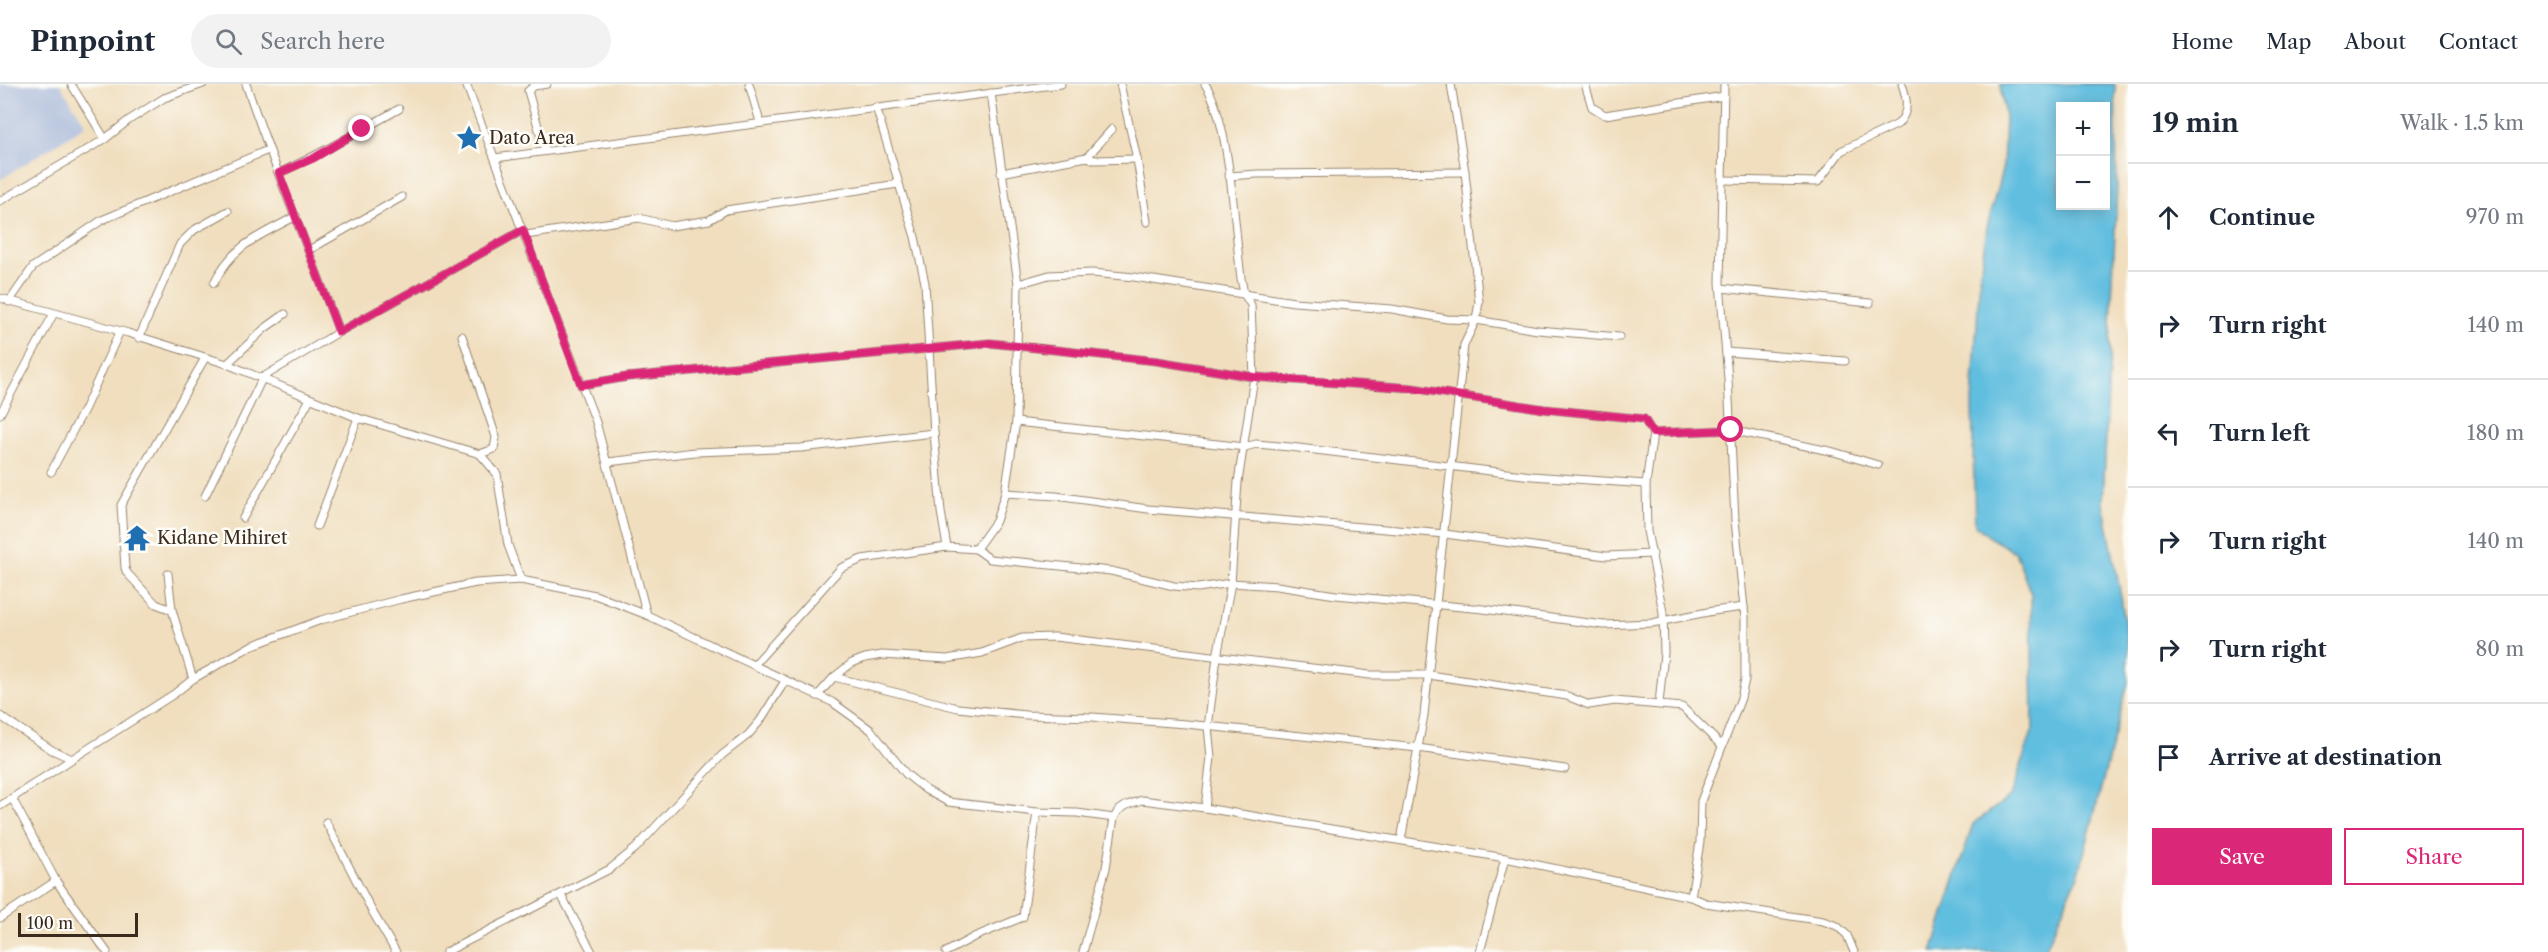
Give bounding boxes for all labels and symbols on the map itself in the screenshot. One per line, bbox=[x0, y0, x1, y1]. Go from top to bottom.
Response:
route end bbox=[348, 115, 374, 141]
place icon: Dato Area bbox=[454, 123, 484, 153]
place label: Dato Area bbox=[489, 127, 575, 149]
route start bbox=[1717, 416, 1743, 442]
temple icon: Kidane Mihiret bbox=[122, 523, 152, 553]
place label: Kidane Mihiret bbox=[157, 527, 288, 549]
scale bar bbox=[18, 910, 138, 938]

